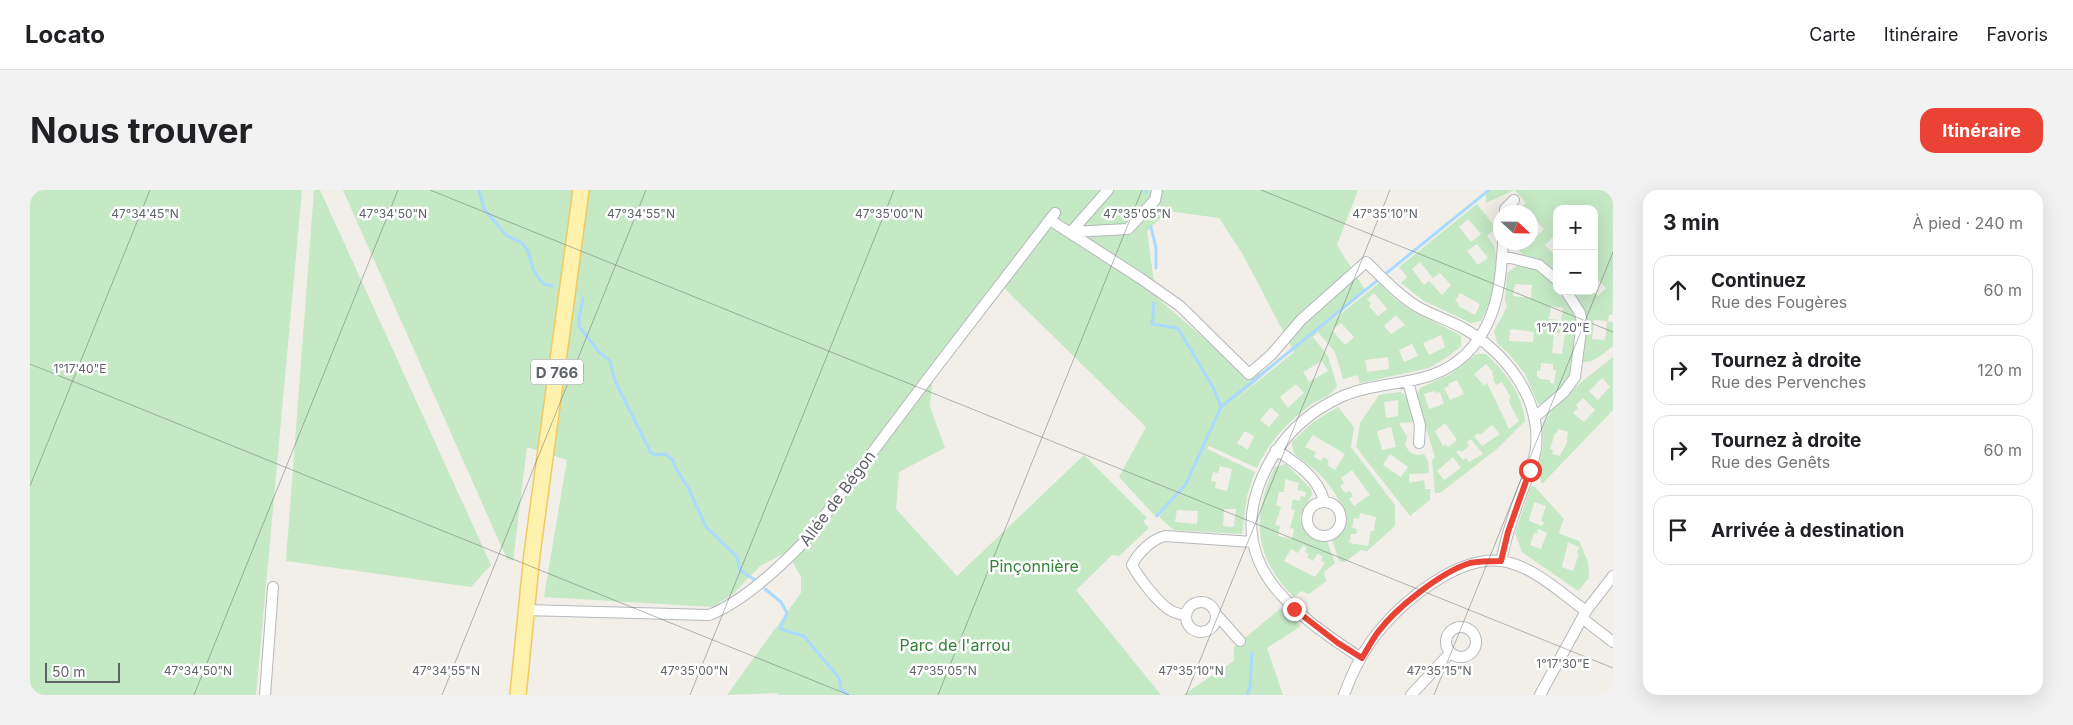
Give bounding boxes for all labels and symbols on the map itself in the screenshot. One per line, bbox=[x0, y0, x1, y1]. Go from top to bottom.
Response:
north arrow bbox=[1493, 205, 1538, 250]
text: 47°34'45"N bbox=[111, 206, 179, 221]
text: 47°34'50"N bbox=[359, 206, 427, 221]
text: 47°34'55"N bbox=[607, 206, 675, 221]
text: 47°35'00"N bbox=[855, 206, 923, 221]
text: 47°35'05"N bbox=[1103, 206, 1171, 221]
text: 47°35'10"N bbox=[1352, 206, 1418, 221]
text: 1°17'20"E bbox=[1536, 320, 1590, 335]
road number: D 766 bbox=[531, 360, 583, 384]
text: 1°17'40"E bbox=[54, 361, 107, 376]
street label: Allée de Bégon bbox=[795, 446, 879, 550]
route start bbox=[1519, 459, 1542, 482]
park label: Pinçonnière bbox=[989, 556, 1079, 576]
route end bbox=[1283, 598, 1306, 621]
park label: Parc de l'arrou bbox=[900, 635, 1010, 655]
text: 1°17'30"E bbox=[1536, 656, 1590, 671]
scale bar bbox=[45, 660, 120, 683]
text: 47°34'50"N bbox=[164, 663, 232, 678]
text: 47°34'55"N bbox=[412, 663, 480, 678]
text: 47°35'00"N bbox=[660, 663, 728, 678]
text: 47°35'05"N bbox=[909, 663, 977, 678]
text: 47°35'10"N bbox=[1158, 663, 1224, 678]
text: 47°35'15"N bbox=[1406, 663, 1472, 678]

